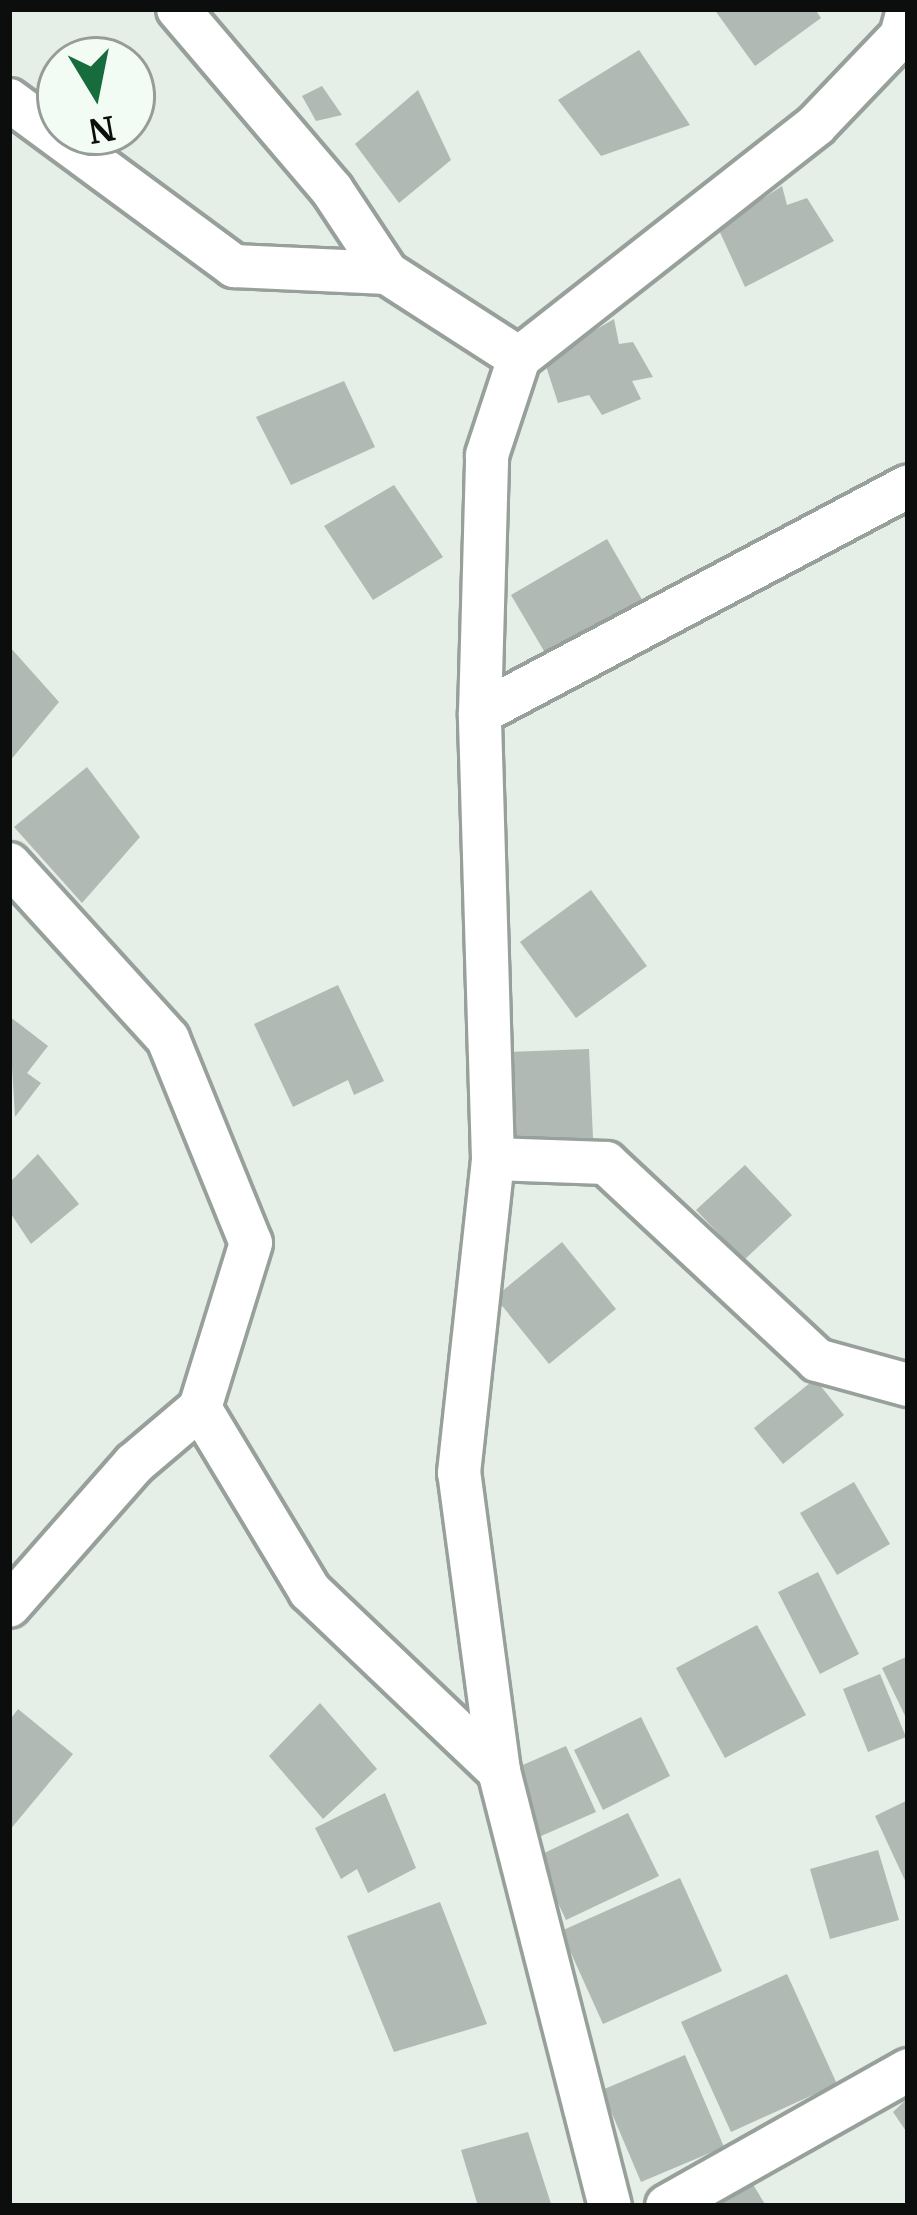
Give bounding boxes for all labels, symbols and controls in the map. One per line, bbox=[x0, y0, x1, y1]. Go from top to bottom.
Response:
north arrow bbox=[36, 36, 156, 156]
text: N bbox=[85, 107, 118, 151]

